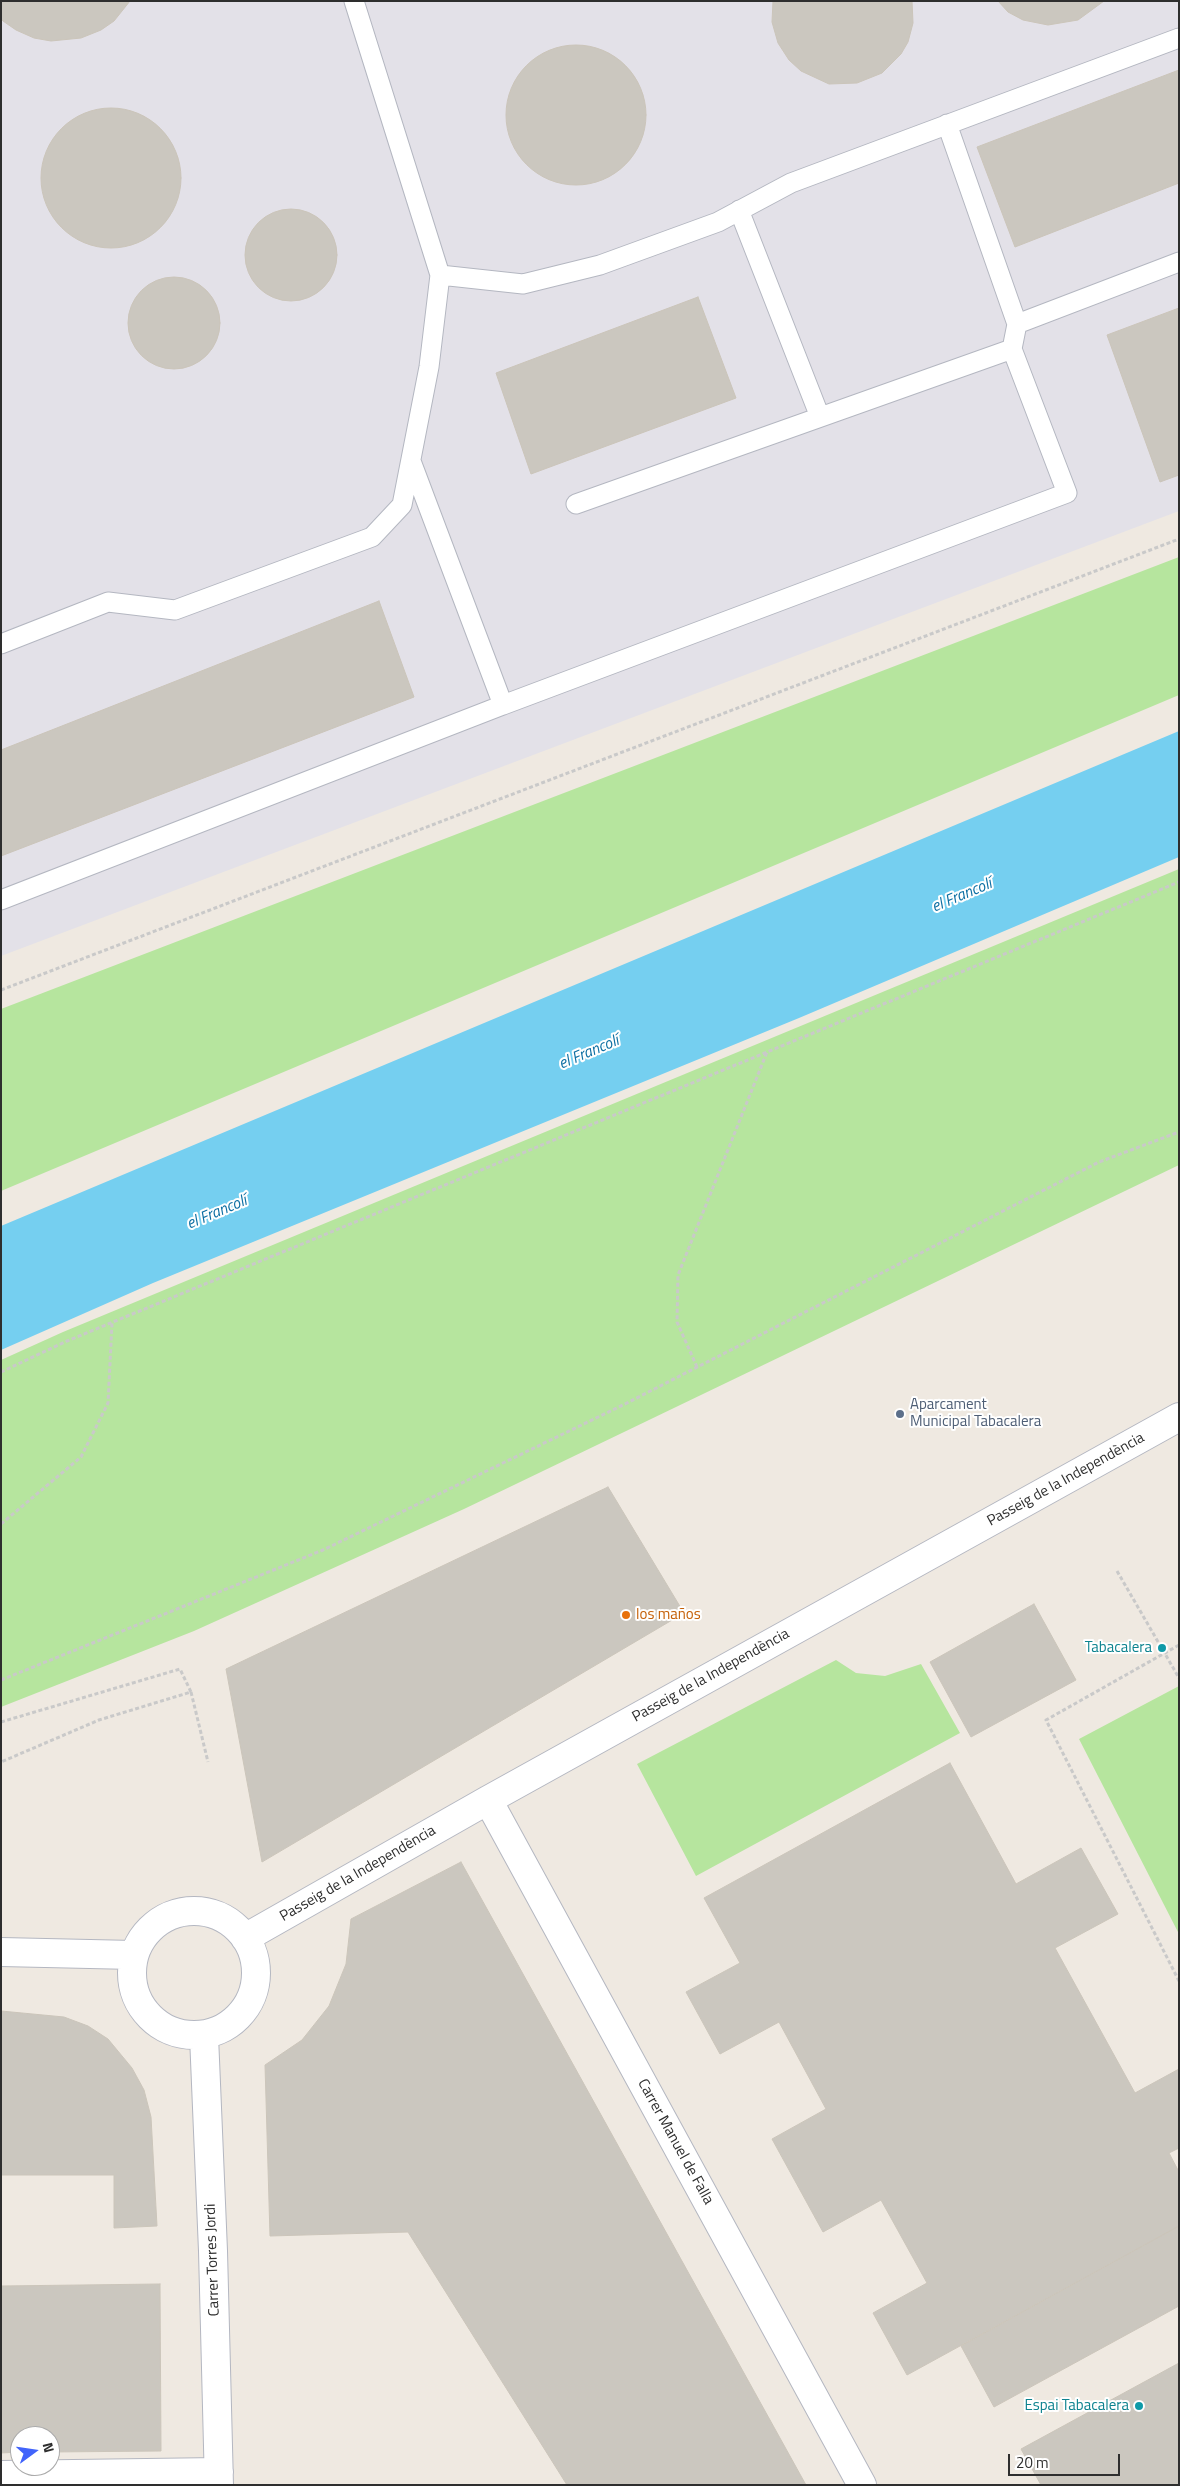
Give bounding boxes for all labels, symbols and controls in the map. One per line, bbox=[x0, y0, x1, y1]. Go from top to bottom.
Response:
water label: el Francolí bbox=[929, 875, 995, 917]
water label: el Francolí bbox=[556, 1032, 622, 1074]
water label: el Francolí bbox=[184, 1192, 250, 1234]
place label: Aparcament Municipal Tabacalera bbox=[910, 1396, 1041, 1431]
marker: Aparcament Municipal Tabacalera bbox=[894, 1408, 906, 1420]
street label: Passeig de la Independència bbox=[984, 1429, 1148, 1531]
place label: los maños bbox=[636, 1606, 701, 1624]
marker: los maños bbox=[620, 1609, 632, 1621]
street label: Passeig de la Independència bbox=[629, 1625, 793, 1727]
place label: Tabacalera bbox=[1085, 1639, 1152, 1657]
marker: Tabacalera bbox=[1156, 1642, 1168, 1654]
street label: Passeig de la Independència bbox=[277, 1822, 439, 1926]
street label: Carrer Manuel de Falla bbox=[633, 2076, 717, 2208]
street label: Carrer Torres Jordi bbox=[202, 2203, 224, 2317]
place label: Espai Tabacalera bbox=[1024, 2397, 1129, 2415]
marker: Espai Tabacalera bbox=[1133, 2400, 1145, 2412]
north arrow bbox=[10, 2426, 60, 2476]
text: N bbox=[38, 2440, 60, 2455]
scale bar bbox=[1010, 2444, 1122, 2476]
text: 20 m bbox=[1016, 2451, 1049, 2474]

